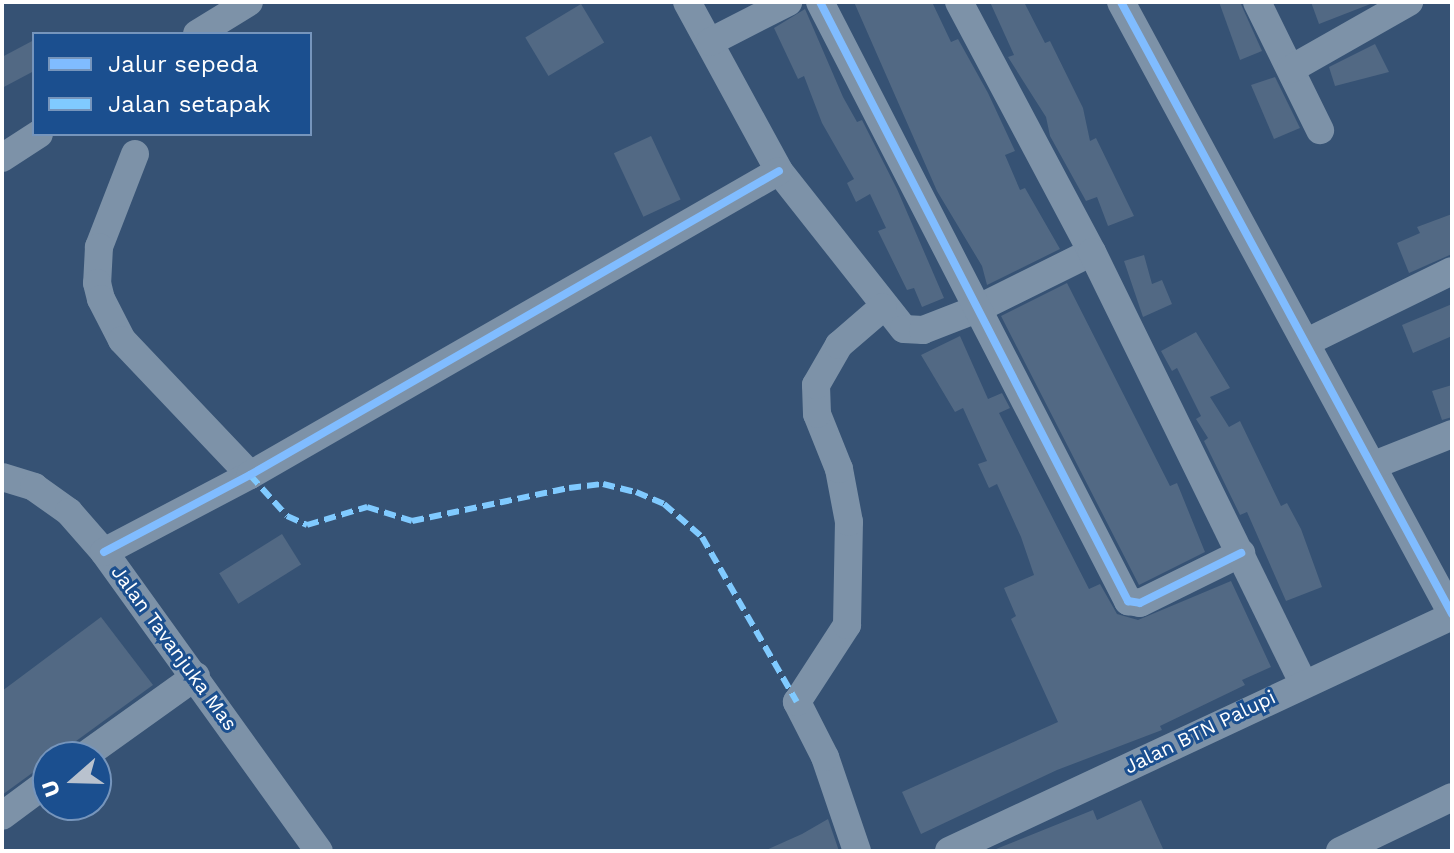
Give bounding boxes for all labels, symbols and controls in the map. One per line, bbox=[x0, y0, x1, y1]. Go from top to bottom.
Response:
legend bbox=[32, 32, 312, 136]
text: Jalur sepeda bbox=[108, 50, 258, 78]
text: Jalan setapak bbox=[108, 90, 271, 118]
street label: Jalan Tavanjuka Mas bbox=[106, 560, 242, 736]
street label: Jalan BTN Palupi bbox=[1120, 685, 1280, 779]
north arrow bbox=[32, 741, 112, 821]
text: U bbox=[36, 777, 65, 800]

